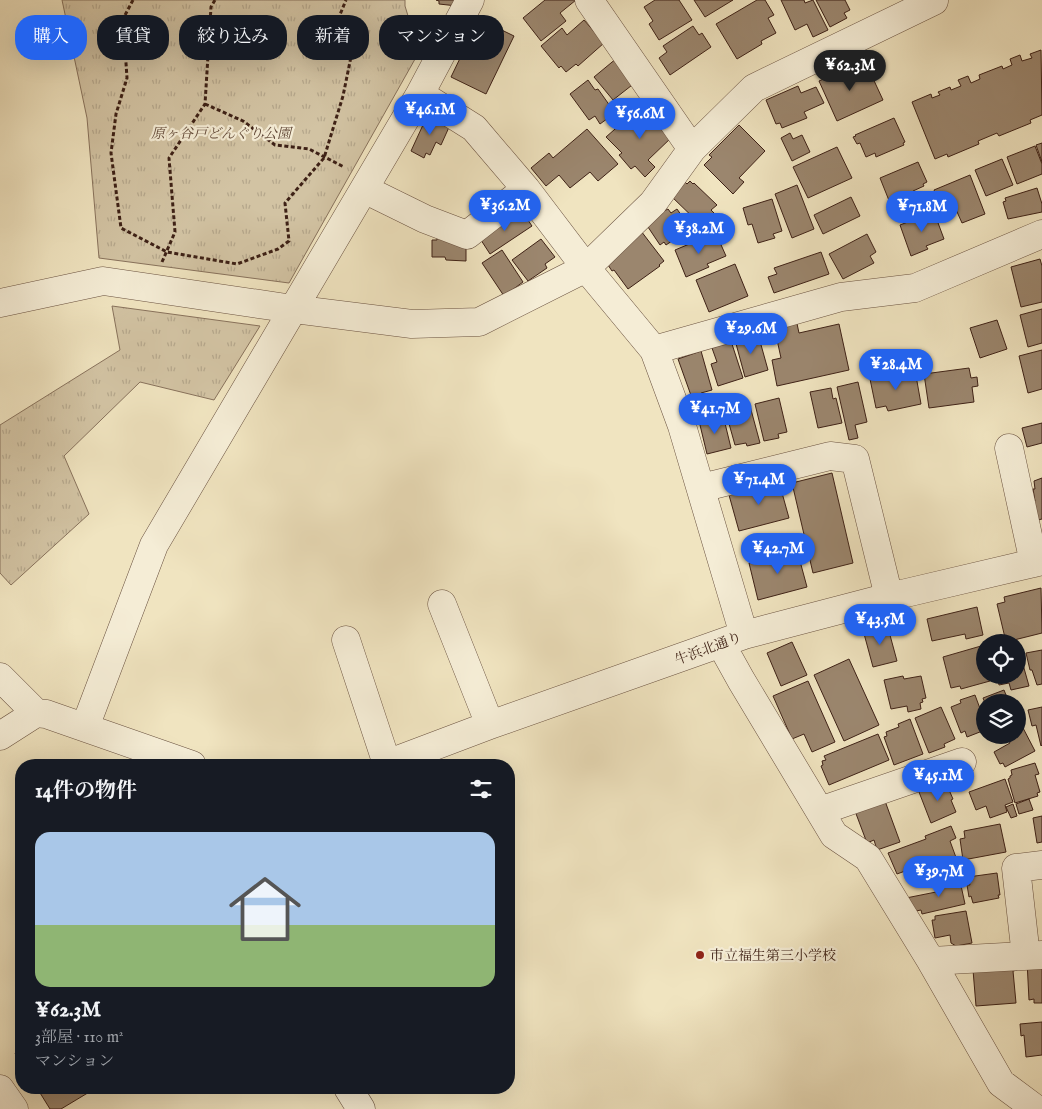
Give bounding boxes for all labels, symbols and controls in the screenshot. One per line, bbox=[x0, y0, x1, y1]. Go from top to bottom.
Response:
chip: 購入 bbox=[15, 15, 87, 60]
chip: 賃貸 bbox=[97, 15, 169, 60]
chip: 絞り込み bbox=[179, 15, 287, 60]
chip: 新着 bbox=[297, 15, 369, 60]
chip: マンション bbox=[379, 15, 504, 60]
pin: ¥62.3M bbox=[809, 49, 891, 92]
text: ¥62.3M bbox=[825, 56, 875, 76]
pin: ¥46.1M bbox=[389, 94, 471, 136]
pin: ¥56.6M bbox=[599, 98, 681, 140]
text: ¥46.1M bbox=[405, 100, 455, 120]
text: ¥56.6M bbox=[615, 104, 665, 124]
park label: 原ヶ谷戸どんぐり公園 bbox=[151, 125, 293, 143]
pin: ¥36.2M bbox=[464, 190, 546, 232]
pin: ¥71.8M bbox=[881, 190, 963, 233]
text: ¥36.2M bbox=[480, 196, 530, 216]
text: ¥71.8M bbox=[897, 197, 947, 217]
pin: ¥38.2M bbox=[658, 212, 740, 255]
text: ¥38.2M bbox=[674, 219, 724, 239]
pin: ¥29.6M bbox=[710, 312, 792, 355]
text: ¥29.6M bbox=[725, 319, 777, 339]
pin: ¥28.4M bbox=[855, 348, 937, 391]
text: ¥28.4M bbox=[870, 355, 922, 375]
pin: ¥41.7M bbox=[674, 392, 756, 435]
text: ¥41.7M bbox=[690, 399, 740, 419]
pin: ¥71.4M bbox=[718, 464, 800, 506]
text: ¥71.4M bbox=[733, 470, 785, 490]
pin: ¥42.7M bbox=[737, 532, 819, 575]
text: ¥42.7M bbox=[752, 539, 804, 559]
pin: ¥43.5M bbox=[839, 604, 921, 646]
text: ¥43.5M bbox=[855, 610, 905, 630]
street label: 牛浜北通り bbox=[672, 629, 744, 669]
map controls bbox=[976, 634, 1026, 744]
button: locate bbox=[976, 634, 1026, 684]
button: layers bbox=[976, 694, 1026, 744]
pin: ¥45.1M bbox=[897, 760, 979, 802]
text: ¥45.1M bbox=[913, 766, 963, 786]
icon: filters bbox=[467, 775, 495, 803]
text: 14件の物件 bbox=[35, 778, 137, 805]
pin: ¥39.7M bbox=[898, 856, 980, 898]
text: ¥39.7M bbox=[914, 862, 964, 882]
icon: home bbox=[220, 864, 310, 954]
place label: 市立福生第三小学校 bbox=[710, 947, 836, 965]
marker: 市立福生第三小学校 bbox=[694, 949, 706, 961]
text: ¥62.3M bbox=[35, 997, 101, 1024]
text: 3部屋 · 110 m² bbox=[35, 1028, 124, 1048]
text: マンション bbox=[35, 1052, 114, 1072]

